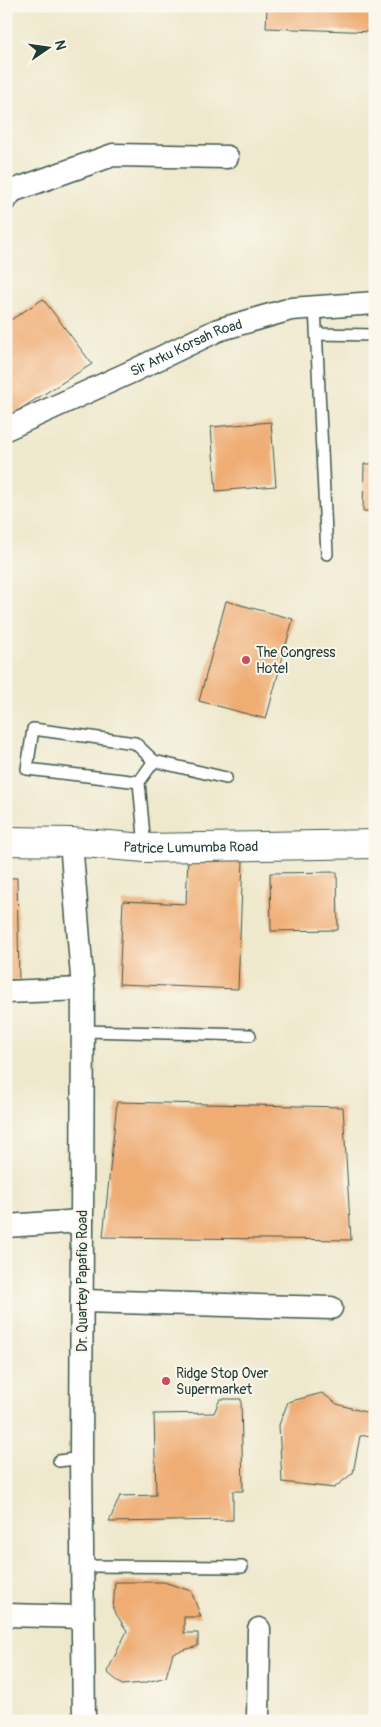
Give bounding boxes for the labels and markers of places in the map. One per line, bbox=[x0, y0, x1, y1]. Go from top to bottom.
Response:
place label: The Congress Hotel bbox=[256, 644, 336, 677]
marker: The Congress Hotel bbox=[240, 654, 252, 666]
place label: Ridge Stop Over Supermarket bbox=[176, 1365, 269, 1398]
marker: Ridge Stop Over Supermarket bbox=[160, 1375, 172, 1387]

